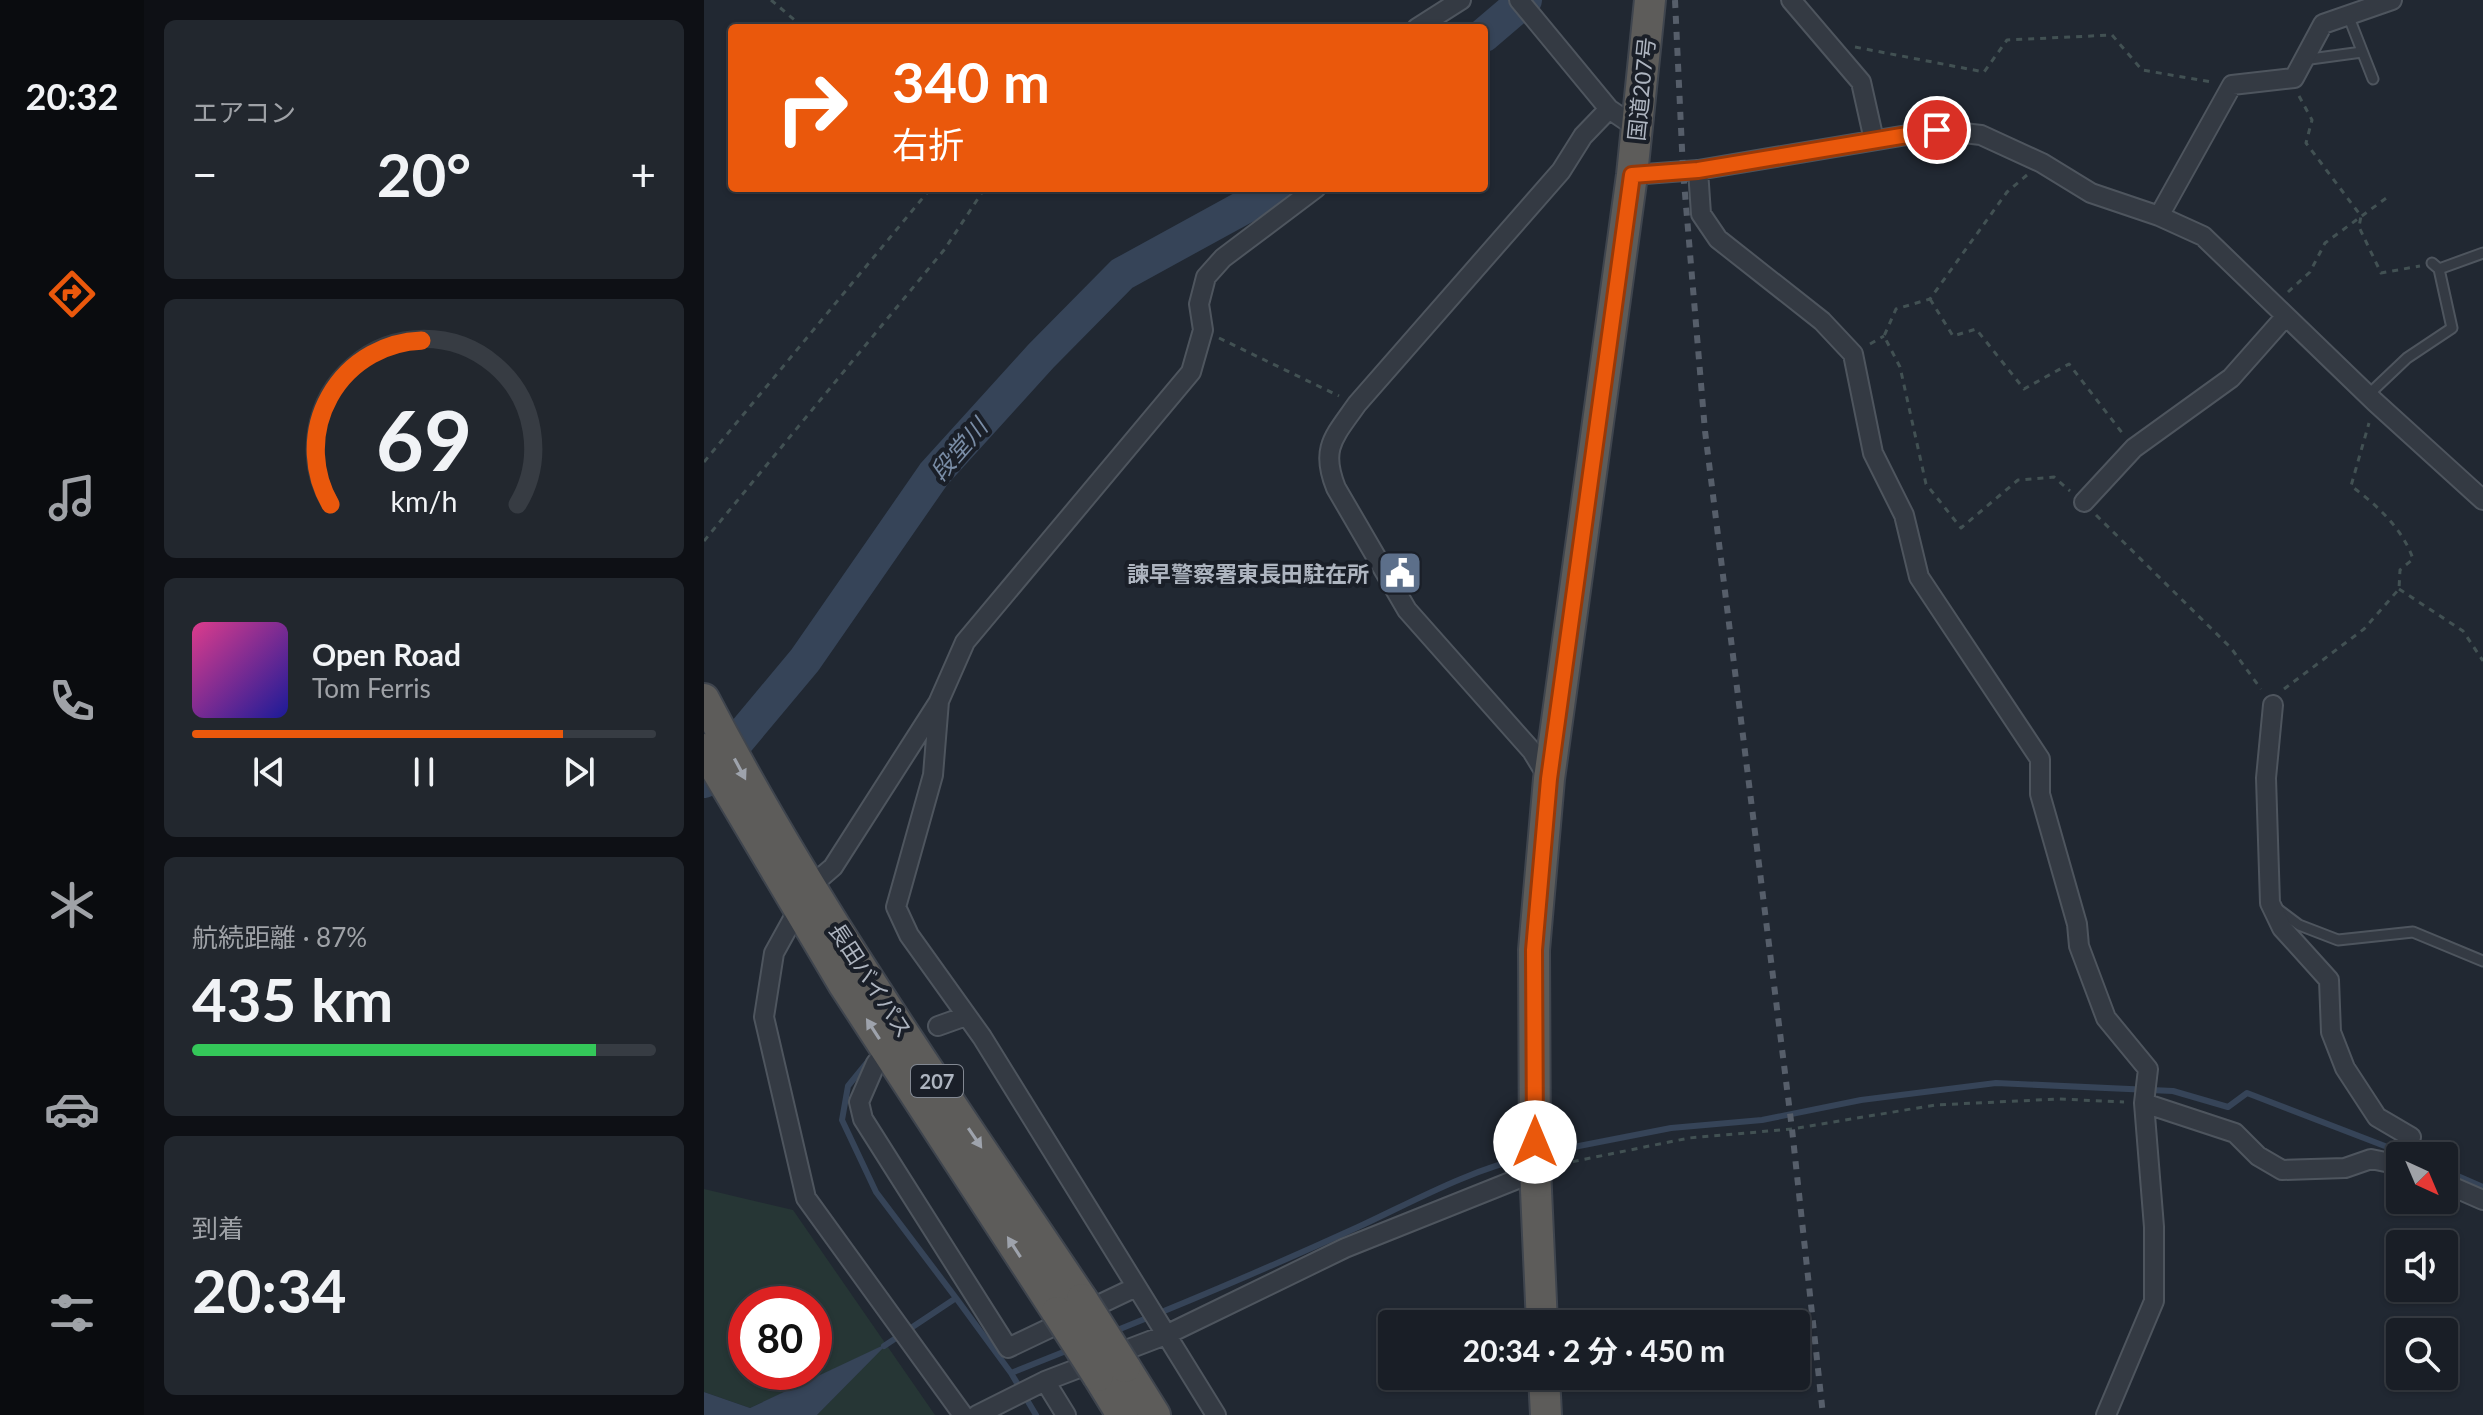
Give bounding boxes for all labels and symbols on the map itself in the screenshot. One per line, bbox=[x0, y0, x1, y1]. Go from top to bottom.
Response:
street label: 国道207号 bbox=[1622, 36, 1660, 142]
pin bbox=[1903, 96, 1971, 164]
water label: 段堂川 bbox=[923, 410, 995, 486]
public building icon: 諫早警察署東長田駐在所 bbox=[1376, 549, 1424, 597]
place label: 諫早警察署東長田駐在所 bbox=[1127, 560, 1369, 587]
one-way arrow bbox=[734, 757, 747, 780]
street label: 長田バイパス bbox=[824, 917, 918, 1043]
one-way arrow bbox=[865, 1018, 880, 1039]
road number: 207 bbox=[911, 1065, 963, 1097]
position arrow bbox=[1493, 1100, 1577, 1184]
one-way arrow bbox=[967, 1128, 982, 1149]
north arrow bbox=[2386, 1142, 2458, 1214]
one-way arrow bbox=[1007, 1236, 1022, 1257]
speed limit sign: 80 bbox=[728, 1286, 832, 1390]

